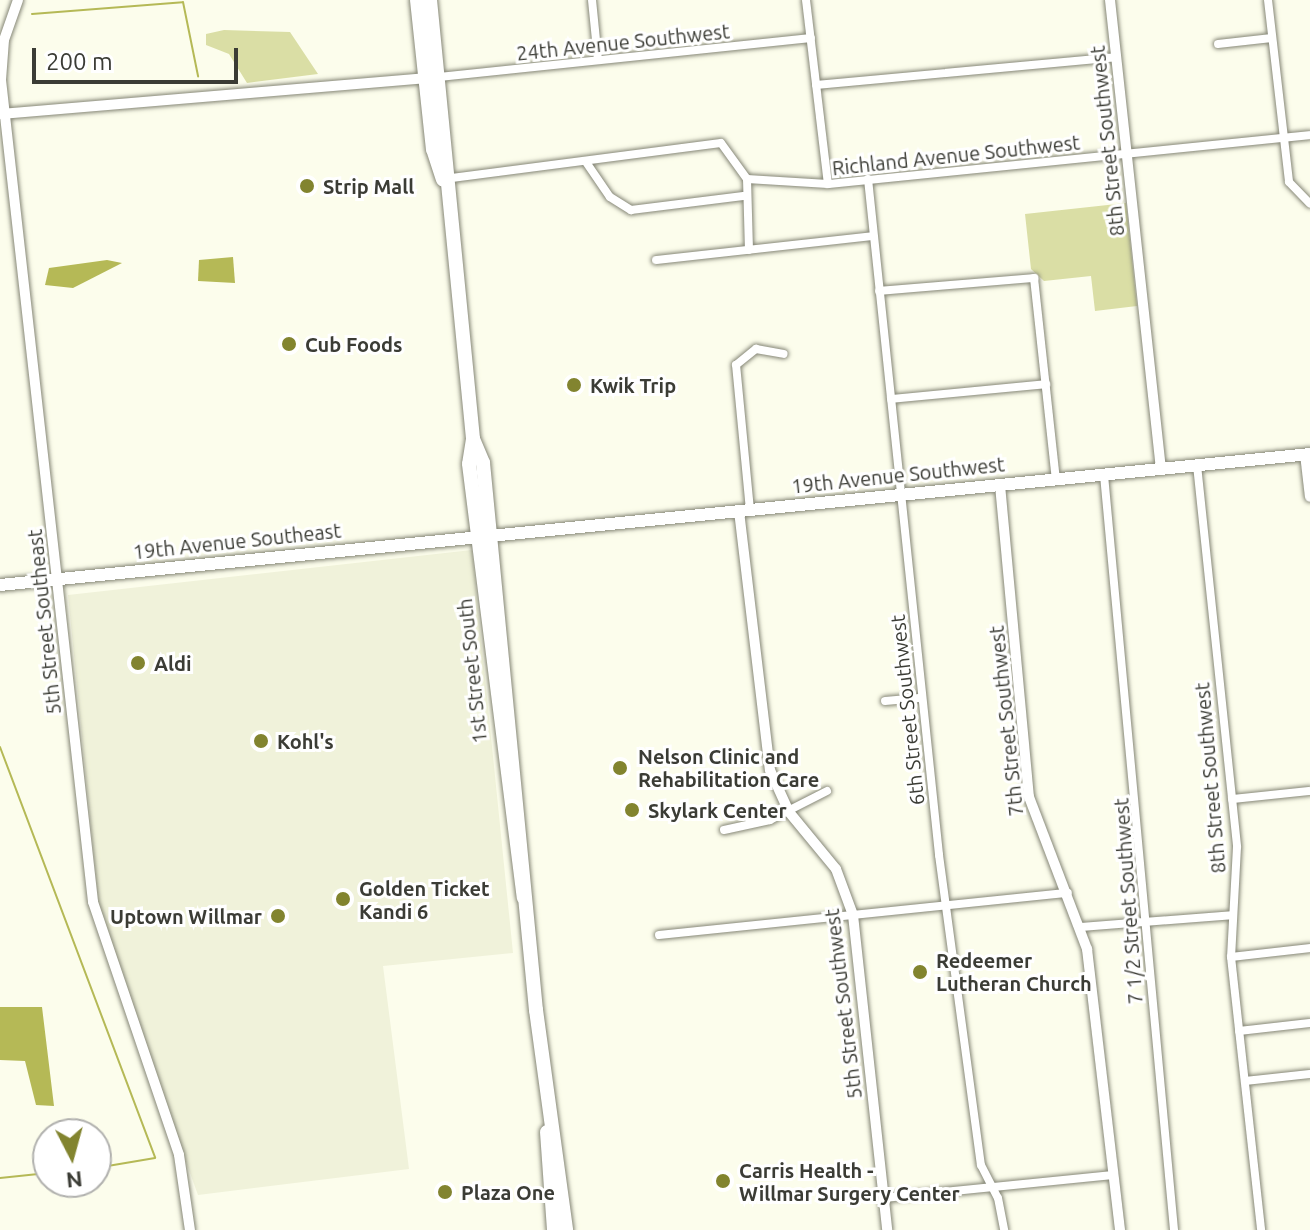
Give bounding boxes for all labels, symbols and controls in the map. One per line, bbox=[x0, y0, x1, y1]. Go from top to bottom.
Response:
street label: 24th Avenue Southwest bbox=[515, 19, 731, 65]
scale bar bbox=[36, 32, 242, 82]
street label: 8th Street Southwest bbox=[1085, 45, 1129, 237]
text: 200 m bbox=[46, 48, 113, 75]
street label: Richland Avenue Southwest bbox=[831, 130, 1081, 180]
place label: Strip Mall bbox=[323, 174, 414, 198]
marker: Strip Mall bbox=[298, 177, 316, 195]
place label: Cub Foods bbox=[305, 332, 403, 356]
marker: Cub Foods bbox=[280, 335, 298, 353]
place label: Kwik Trip bbox=[590, 373, 676, 397]
marker: Kwik Trip bbox=[565, 376, 583, 394]
street label: 19th Avenue Southwest bbox=[790, 452, 1006, 498]
street label: 19th Avenue Southeast bbox=[132, 518, 342, 564]
street label: 5th Street Southeast bbox=[22, 528, 66, 716]
street label: 1st Street South bbox=[452, 597, 492, 745]
street label: 6th Street Southwest bbox=[885, 614, 929, 806]
street label: 7th Street Southwest bbox=[984, 625, 1028, 817]
place label: Aldi bbox=[154, 651, 192, 675]
marker: Aldi bbox=[129, 654, 147, 672]
street label: 8th Street Southwest bbox=[1190, 682, 1230, 874]
place label: Kohl's bbox=[277, 729, 334, 753]
marker: Kohl's bbox=[252, 732, 270, 750]
place label: Nelson Clinic and Rehabilitation Care bbox=[638, 744, 819, 791]
marker: Nelson Clinic and Rehabilitation Care bbox=[609, 757, 631, 779]
street label: 7 1/2 Street Southwest bbox=[1109, 797, 1147, 1005]
place label: Skylark Center bbox=[648, 798, 787, 822]
marker: Skylark Center bbox=[623, 801, 641, 819]
place label: Golden Ticket Kandi 6 bbox=[359, 876, 490, 923]
marker: Golden Ticket Kandi 6 bbox=[334, 890, 352, 908]
place label: Uptown Willmar bbox=[110, 904, 262, 928]
marker: Uptown Willmar bbox=[269, 907, 287, 925]
street label: 5th Street Southwest bbox=[819, 908, 867, 1100]
place label: Redeemer Lutheran Church bbox=[936, 948, 1092, 995]
marker: Redeemer Lutheran Church bbox=[911, 963, 929, 981]
north arrow bbox=[32, 1118, 112, 1198]
place label: Carris Health - Willmar Surgery Center bbox=[739, 1158, 960, 1205]
text: N bbox=[65, 1167, 84, 1194]
marker: Carris Health - Willmar Surgery Center bbox=[714, 1172, 732, 1190]
place label: Plaza One bbox=[461, 1180, 555, 1204]
marker: Plaza One bbox=[436, 1183, 454, 1201]

